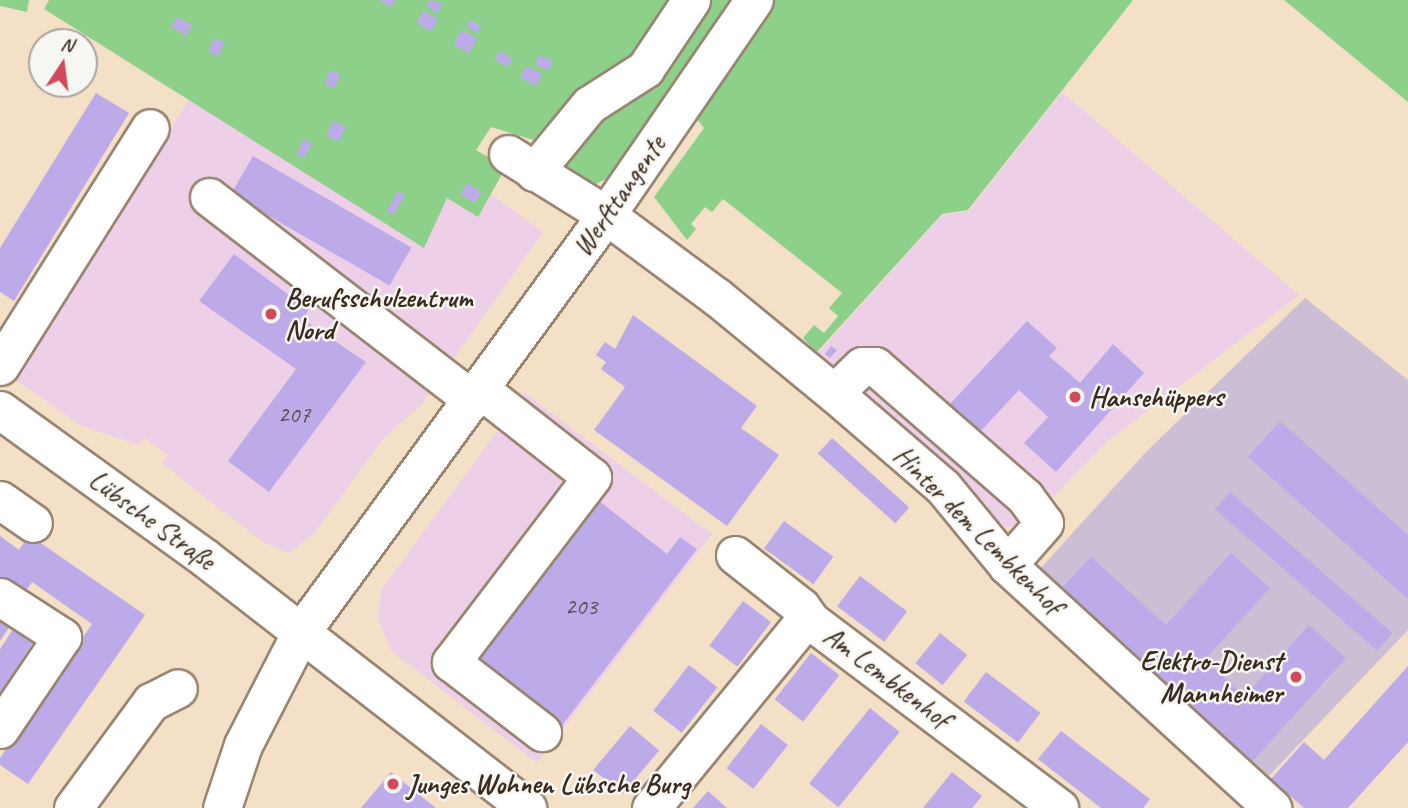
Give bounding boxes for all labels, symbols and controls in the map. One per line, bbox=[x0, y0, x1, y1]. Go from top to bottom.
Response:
north arrow bbox=[28, 28, 98, 98]
text: N bbox=[59, 31, 76, 58]
street label: Werfttangente bbox=[565, 129, 673, 263]
place label: Berufsschulzentrum Nord bbox=[285, 281, 472, 347]
marker: Berufsschulzentrum Nord bbox=[263, 306, 279, 322]
place label: Hansehüppers bbox=[1089, 380, 1223, 414]
marker: Hansehüppers bbox=[1067, 389, 1083, 405]
house number: 207 bbox=[278, 401, 310, 429]
street label: Hinter dem Lembkenhof bbox=[887, 439, 1069, 621]
street label: Lübsche Straße bbox=[82, 463, 222, 577]
house number: 203 bbox=[565, 593, 597, 621]
street label: Am Lembkenhof bbox=[818, 619, 956, 735]
place label: Elektro-Dienst Mannheimer bbox=[1140, 644, 1282, 710]
marker: Elektro-Dienst Mannheimer bbox=[1288, 669, 1304, 685]
place label: Junges Wohnen Lübsche Burg bbox=[407, 767, 690, 801]
marker: Junges Wohnen Lübsche Burg bbox=[385, 776, 401, 792]

